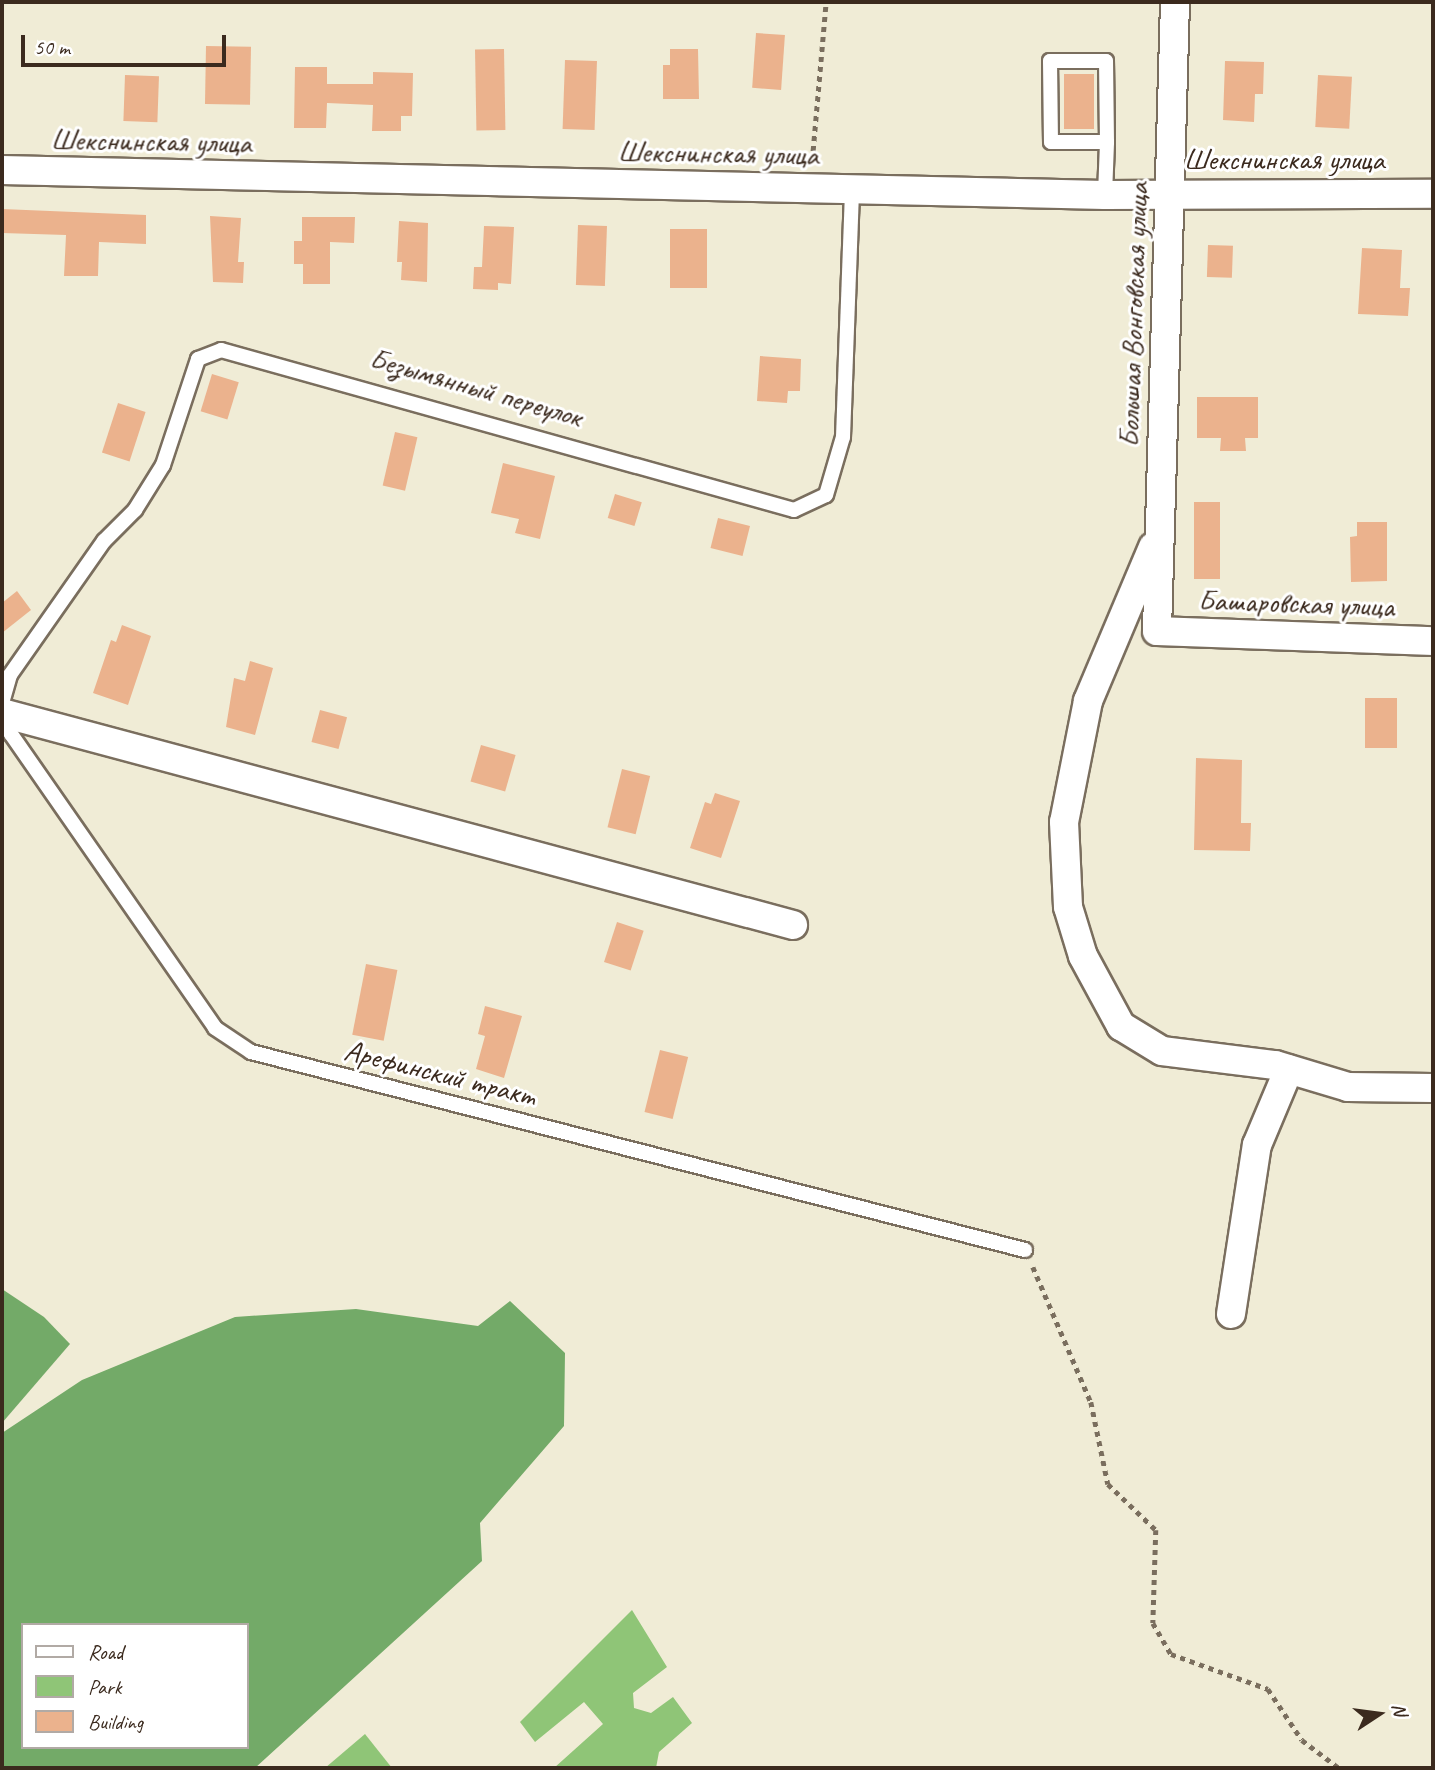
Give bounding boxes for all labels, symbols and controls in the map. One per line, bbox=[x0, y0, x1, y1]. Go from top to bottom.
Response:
scale bar bbox=[24, 21, 229, 65]
text: 50 m bbox=[34, 34, 70, 60]
street label: Шекснинская улица bbox=[50, 121, 252, 161]
street label: Шекснинская улица bbox=[617, 133, 819, 173]
street label: Шекснинская улица bbox=[1183, 141, 1385, 177]
street label: Большая Вонговская улица bbox=[1110, 181, 1156, 449]
street label: Безымянный переулок bbox=[366, 340, 586, 434]
street label: Башаровская улица bbox=[1196, 582, 1396, 624]
street label: Арефинский тракт bbox=[341, 1032, 539, 1114]
legend bbox=[21, 1623, 248, 1749]
text: Road bbox=[88, 1639, 123, 1665]
text: Park bbox=[88, 1674, 121, 1700]
north arrow bbox=[1344, 1679, 1414, 1749]
text: N bbox=[1386, 1701, 1412, 1718]
text: Building bbox=[88, 1709, 143, 1735]

